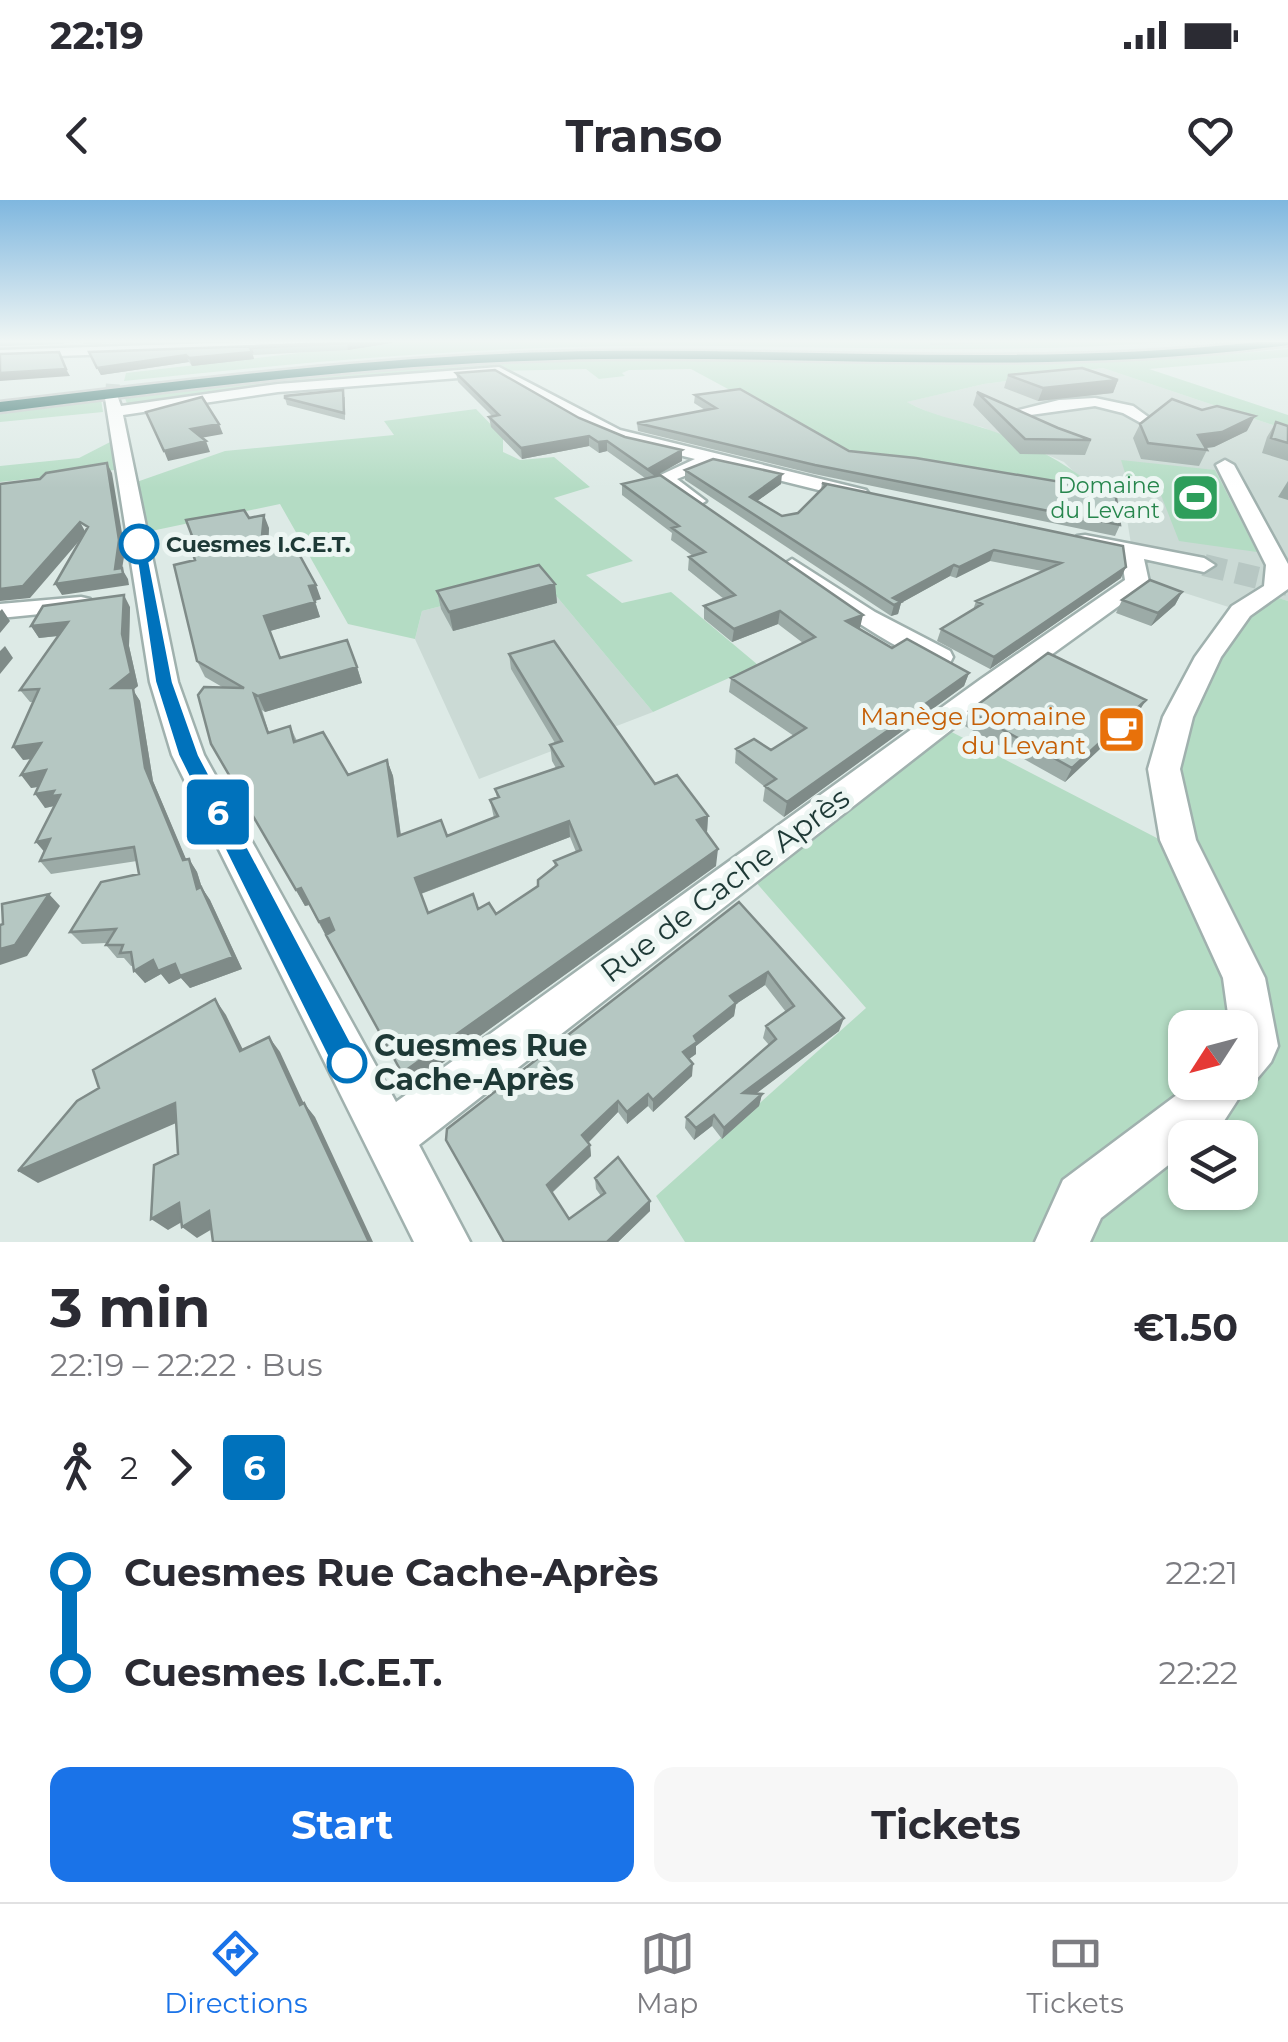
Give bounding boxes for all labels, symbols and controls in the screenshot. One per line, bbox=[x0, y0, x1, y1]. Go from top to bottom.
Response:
text: 22:19 bbox=[50, 12, 144, 59]
icon: back bbox=[50, 108, 105, 163]
text: Transo bbox=[565, 108, 723, 163]
icon: heart bbox=[1183, 108, 1238, 163]
place label: Domaine du Levant bbox=[1050, 472, 1160, 524]
sports icon: Domaine du Levant bbox=[1169, 472, 1221, 524]
marker: Cuesmes I.C.E.T. bbox=[120, 525, 158, 563]
place label: Cuesmes I.C.E.T. bbox=[166, 531, 351, 558]
place label: Manège Domaine du Levant bbox=[860, 701, 1086, 760]
cafe icon: Manège Domaine du Levant bbox=[1095, 704, 1147, 756]
street label: Rue de Cache Après bbox=[593, 779, 856, 990]
line badge: 6 bbox=[186, 780, 250, 844]
text: 6 bbox=[207, 791, 229, 834]
north arrow bbox=[1168, 1010, 1258, 1100]
map controls bbox=[1168, 1010, 1258, 1210]
place label: Cuesmes Rue Cache-Après bbox=[374, 1027, 587, 1098]
marker: Cuesmes Rue Cache-Après bbox=[328, 1044, 366, 1082]
button: layers bbox=[1168, 1120, 1258, 1210]
text: 3 min bbox=[50, 1274, 210, 1341]
text: €1.50 bbox=[1134, 1304, 1238, 1351]
text: 22:19 – 22:22 · Bus bbox=[50, 1345, 323, 1384]
icon: walk bbox=[50, 1440, 105, 1495]
icon: forward bbox=[153, 1440, 208, 1495]
text: 6 bbox=[243, 1446, 265, 1489]
text: 2 bbox=[120, 1448, 138, 1487]
text: Cuesmes Rue Cache-Après bbox=[124, 1549, 658, 1596]
text: 22:21 bbox=[1165, 1553, 1238, 1592]
text: Cuesmes I.C.E.T. bbox=[124, 1649, 443, 1696]
text: 22:22 bbox=[1159, 1653, 1238, 1692]
button: Start bbox=[50, 1767, 634, 1882]
button: Tickets bbox=[654, 1767, 1238, 1882]
tab: Directions bbox=[164, 1926, 308, 2020]
tab: Map bbox=[636, 1926, 698, 2020]
tab: Tickets bbox=[1027, 1926, 1124, 2020]

